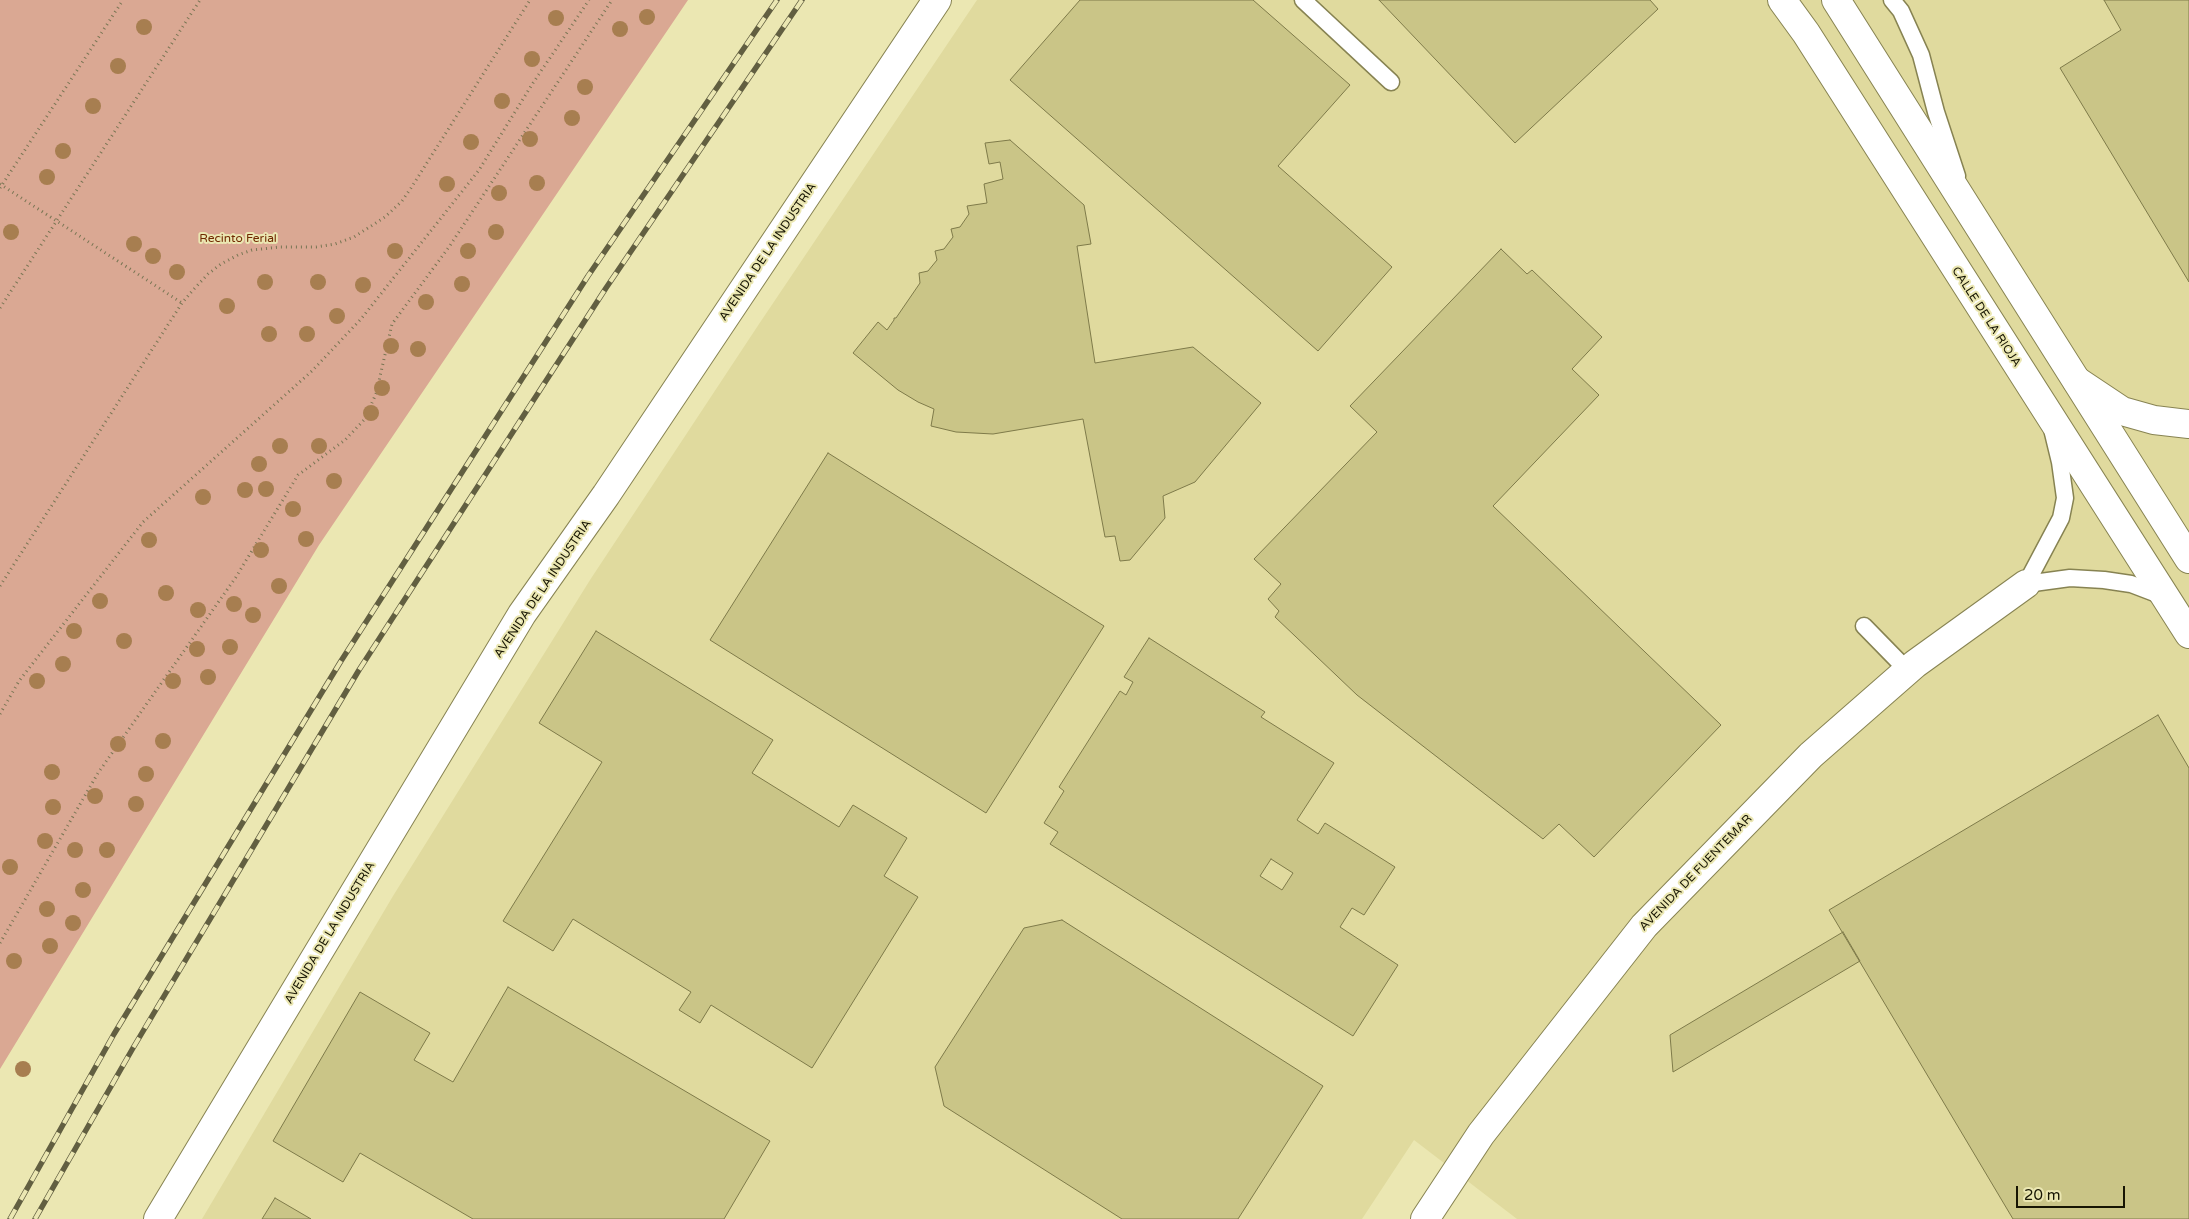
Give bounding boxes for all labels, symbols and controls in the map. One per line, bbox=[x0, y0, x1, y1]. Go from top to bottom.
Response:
street label: AVENIDA DE LA INDUSTRIA bbox=[716, 180, 820, 324]
park label: Recinto Ferial bbox=[199, 232, 277, 246]
street label: CALLE DE LA RIOJA bbox=[1948, 264, 2024, 370]
street label: AVENIDA DE LA INDUSTRIA bbox=[491, 517, 595, 661]
street label: AVENIDA DE FUENTEMAR bbox=[1637, 812, 1755, 934]
street label: AVENIDA DE LA INDUSTRIA bbox=[282, 859, 378, 1007]
scale bar bbox=[2019, 1176, 2128, 1208]
text: 20 m bbox=[2024, 1186, 2061, 1204]

